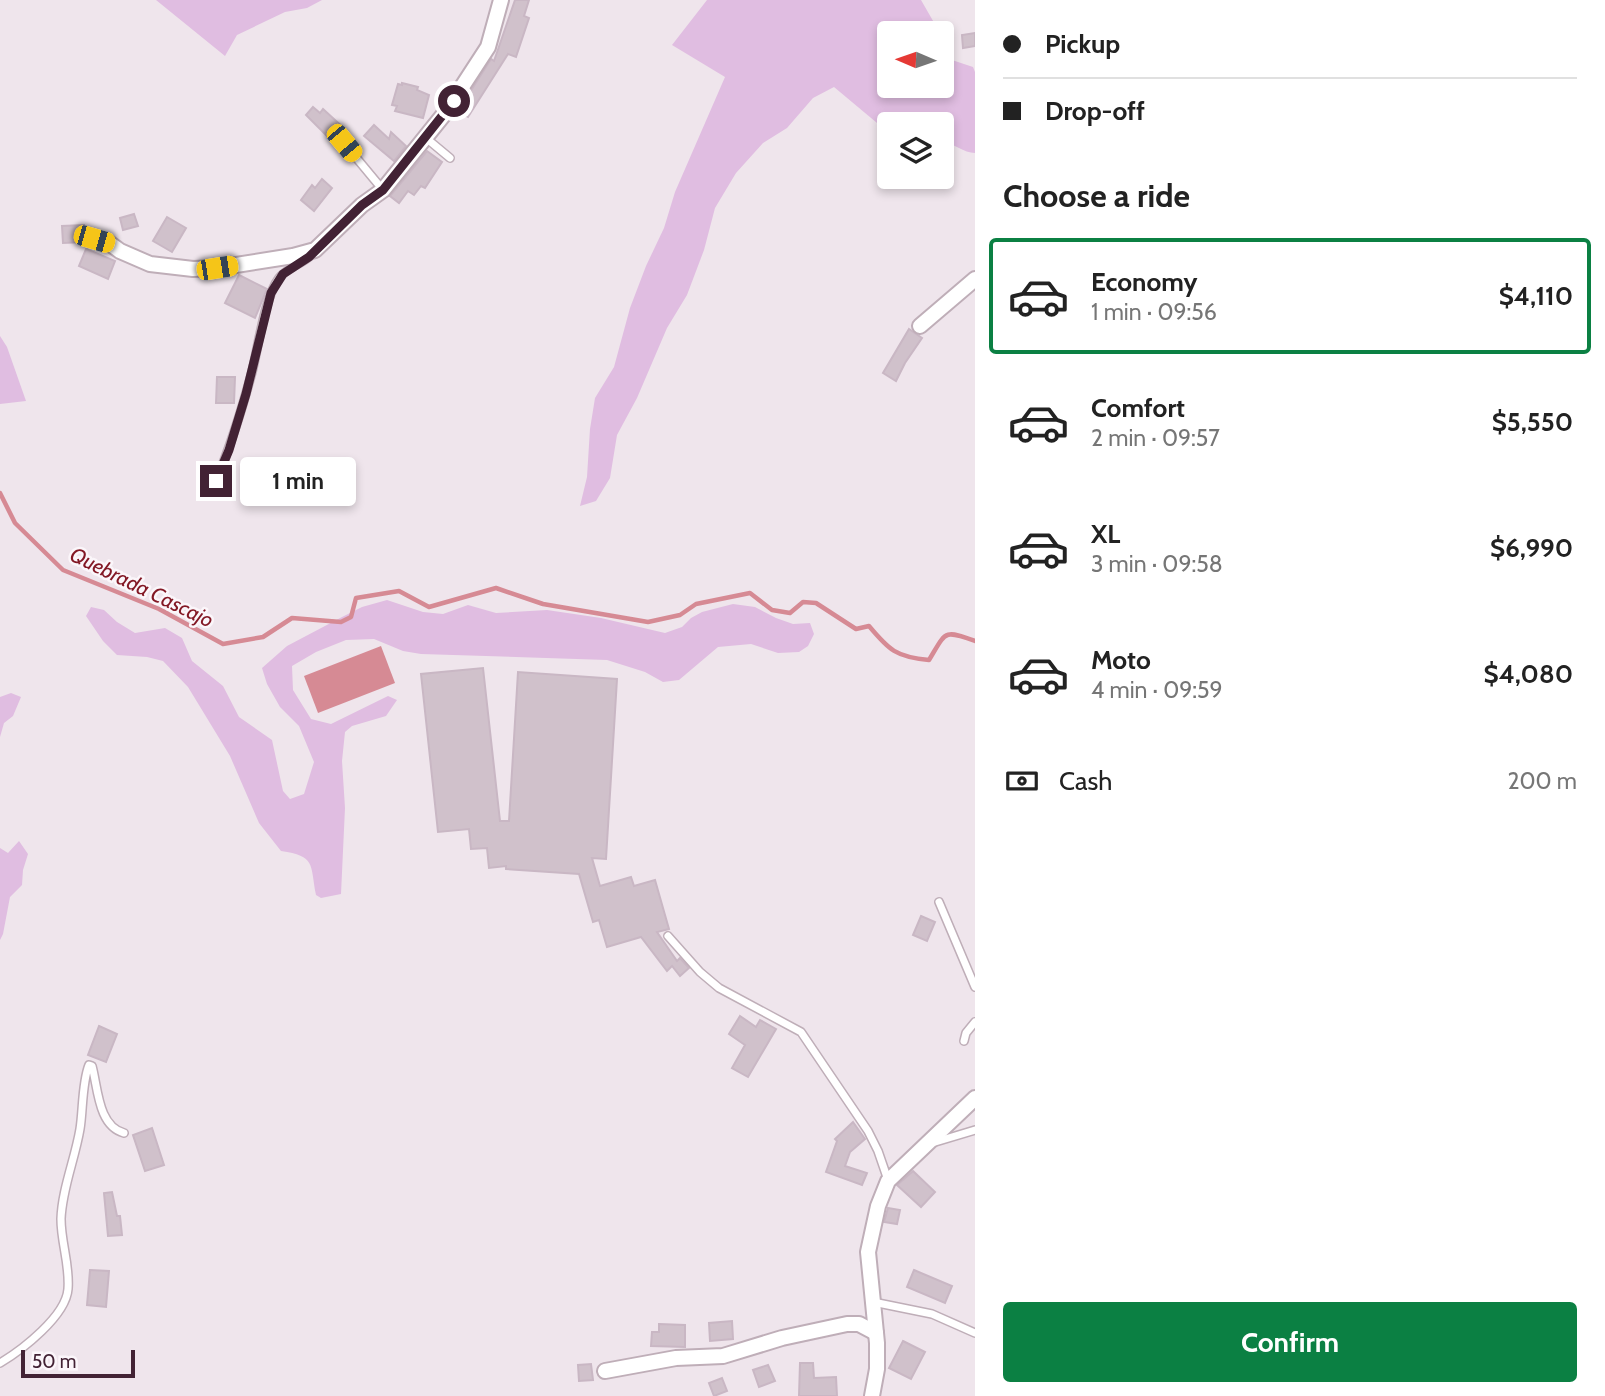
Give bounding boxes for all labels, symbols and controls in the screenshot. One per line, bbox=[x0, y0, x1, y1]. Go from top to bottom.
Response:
north arrow bbox=[877, 21, 954, 98]
map controls bbox=[877, 21, 954, 189]
text: Pickup bbox=[1045, 28, 1120, 60]
route start bbox=[438, 85, 470, 117]
text: Drop-off bbox=[1045, 95, 1145, 127]
button: layers bbox=[877, 112, 954, 189]
car bbox=[323, 120, 366, 166]
text: Choose a ride bbox=[1003, 176, 1190, 215]
car bbox=[71, 223, 118, 255]
car bbox=[195, 254, 240, 282]
icon: car bbox=[1007, 265, 1070, 328]
text: Economy bbox=[1091, 266, 1197, 298]
text: $4,110 bbox=[1499, 280, 1573, 312]
text: 1 min · 09:56 bbox=[1091, 298, 1217, 326]
icon: car bbox=[1007, 391, 1070, 454]
text: Comfort bbox=[1091, 392, 1185, 424]
text: $5,550 bbox=[1492, 406, 1573, 438]
text: 2 min · 09:57 bbox=[1091, 424, 1220, 452]
callout: 1 min bbox=[241, 456, 356, 505]
route end bbox=[200, 465, 232, 497]
text: 1 min bbox=[272, 467, 324, 495]
icon: car bbox=[1007, 517, 1070, 580]
text: XL bbox=[1091, 518, 1120, 550]
text: $6,990 bbox=[1490, 532, 1573, 564]
water label: Quebrada Cascajo bbox=[66, 541, 218, 633]
text: 3 min · 09:58 bbox=[1091, 550, 1223, 578]
icon: car bbox=[1007, 643, 1070, 706]
text: Moto bbox=[1091, 644, 1151, 676]
text: $4,080 bbox=[1484, 658, 1573, 690]
text: 4 min · 09:59 bbox=[1091, 676, 1223, 704]
icon: cash bbox=[1003, 762, 1041, 800]
text: Cash bbox=[1059, 765, 1112, 797]
text: 200 m bbox=[1507, 767, 1577, 795]
button: Confirm bbox=[1003, 1302, 1577, 1382]
scale bar bbox=[21, 1347, 135, 1379]
text: 50 m bbox=[32, 1350, 76, 1373]

